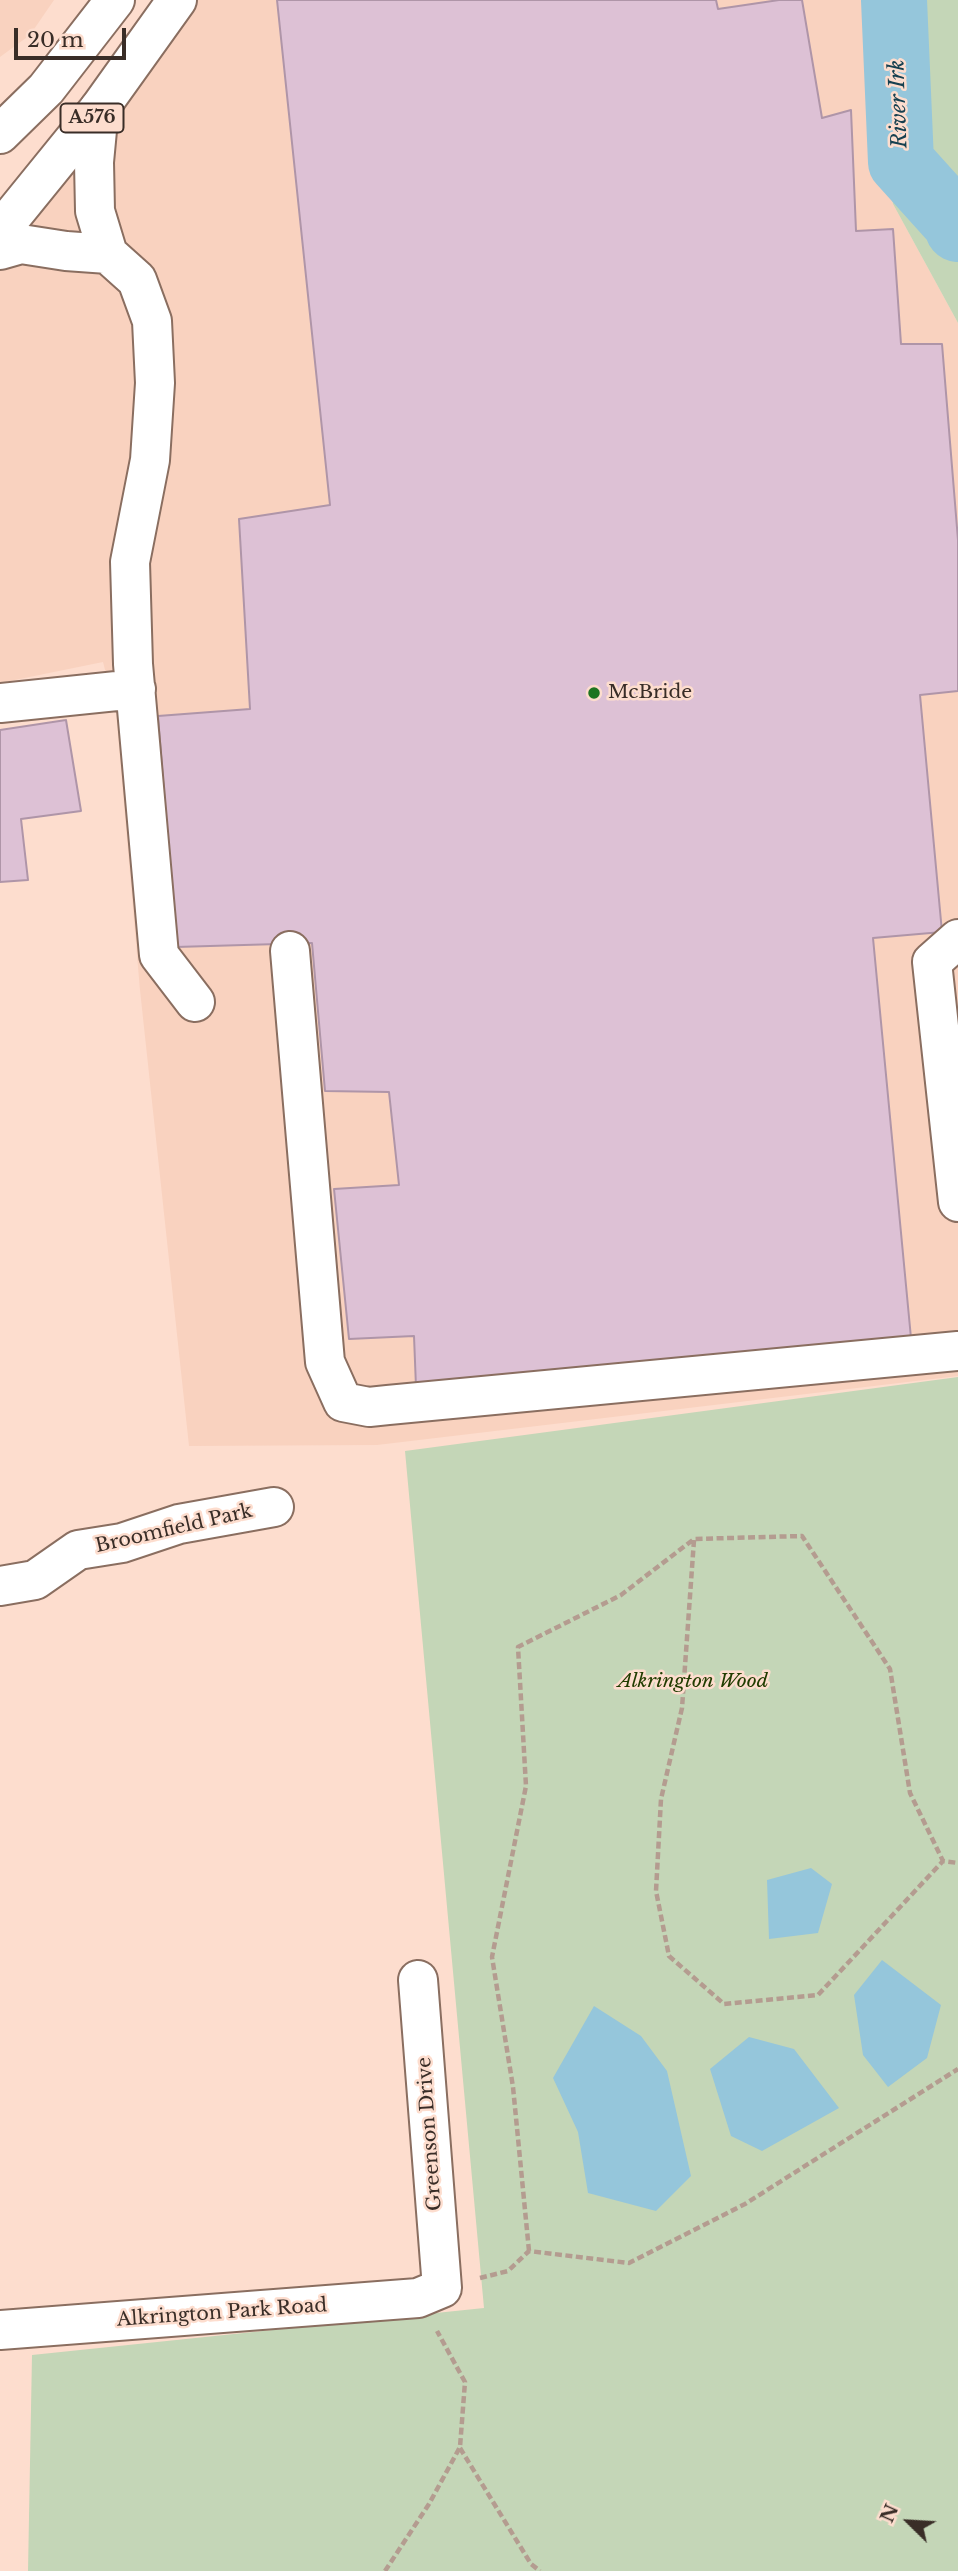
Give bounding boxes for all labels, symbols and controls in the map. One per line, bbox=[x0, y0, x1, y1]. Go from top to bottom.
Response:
scale bar bbox=[18, 14, 130, 58]
text: 20 m bbox=[27, 27, 84, 53]
water label: River Irk bbox=[885, 59, 913, 149]
road number: A576 bbox=[60, 104, 124, 132]
place label: McBride bbox=[608, 682, 692, 704]
marker: McBride bbox=[586, 685, 602, 701]
street label: Broomfield Park bbox=[93, 1500, 255, 1558]
park label: Alkrington Wood bbox=[618, 1671, 768, 1693]
street label: Greenson Drive bbox=[413, 2056, 447, 2212]
street label: Alkrington Park Road bbox=[116, 2294, 328, 2332]
north arrow bbox=[874, 2487, 944, 2557]
text: N bbox=[875, 2500, 903, 2526]

